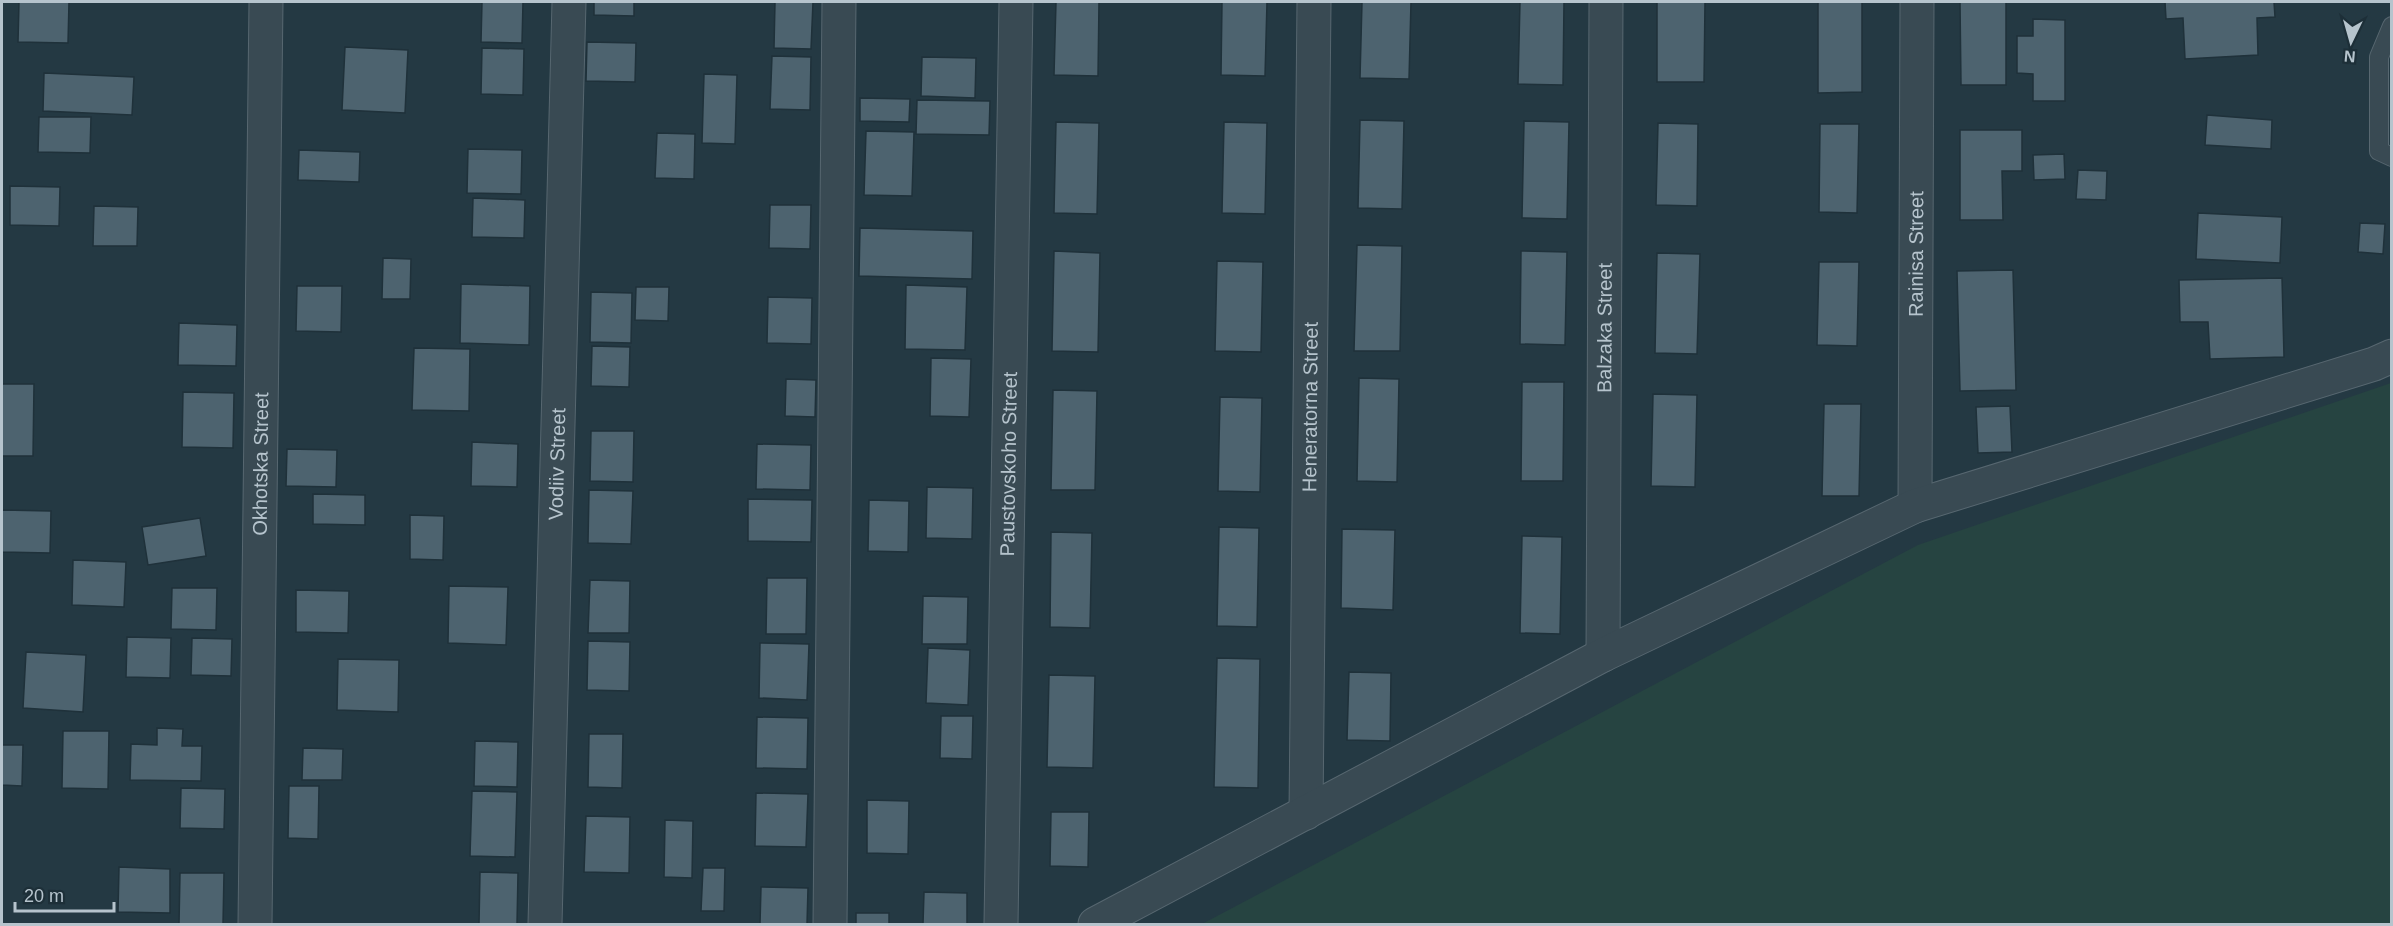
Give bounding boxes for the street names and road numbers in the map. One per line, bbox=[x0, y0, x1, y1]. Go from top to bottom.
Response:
street label: Rainisa Street bbox=[1905, 191, 1927, 317]
street label: Balzaka Street bbox=[1593, 262, 1616, 393]
street label: Heneratorna Street bbox=[1298, 321, 1322, 492]
street label: Paustovskoho Street bbox=[996, 371, 1021, 557]
street label: Okhotska Street bbox=[249, 392, 272, 536]
street label: Vodiiv Street bbox=[545, 407, 569, 521]

